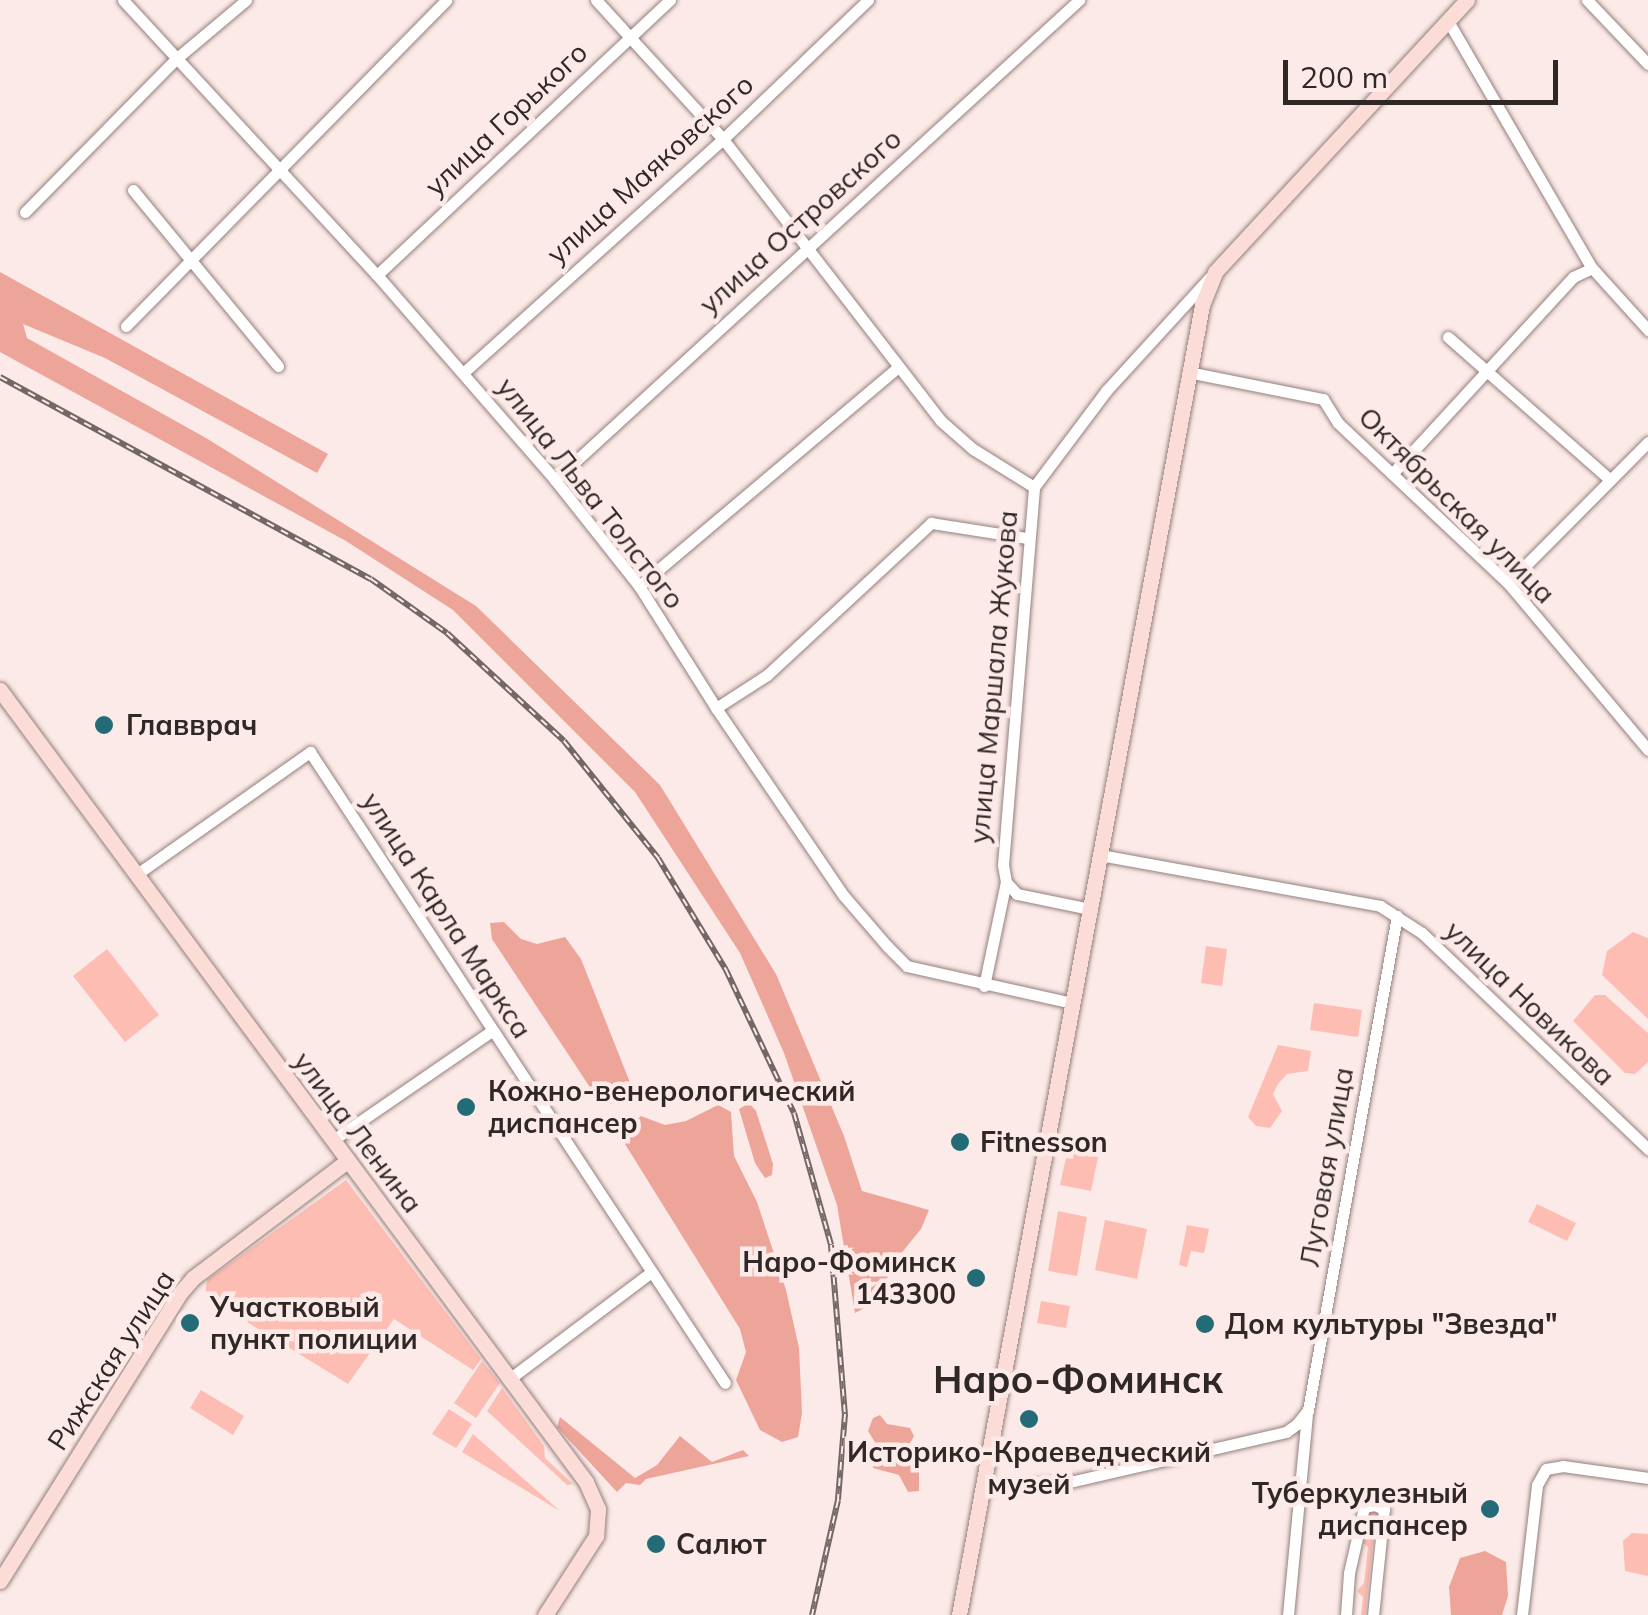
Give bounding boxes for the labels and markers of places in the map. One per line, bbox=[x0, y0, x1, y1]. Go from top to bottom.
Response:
place label: Главврач bbox=[126, 708, 257, 742]
marker: Главврач bbox=[91, 712, 117, 738]
place label: Кожно-венерологический диспансер bbox=[488, 1074, 856, 1140]
marker: Кожно-венерологический диспансер bbox=[453, 1094, 479, 1120]
place label: Fitnesson bbox=[980, 1125, 1108, 1159]
marker: Fitnesson bbox=[949, 1131, 971, 1153]
place label: Наро-Фоминск 143300 bbox=[742, 1245, 956, 1311]
marker: Наро-Фоминск 143300 bbox=[965, 1267, 987, 1289]
place label: Участковый пункт полиции bbox=[210, 1290, 418, 1356]
place label: Дом культуры "Звезда" bbox=[1225, 1307, 1557, 1341]
marker: Участковый пункт полиции bbox=[179, 1312, 201, 1334]
marker: Дом культуры "Звезда" bbox=[1194, 1313, 1216, 1335]
marker: Историко-Краеведческий музей bbox=[1018, 1408, 1040, 1430]
place label: Историко-Краеведческий музей bbox=[847, 1435, 1211, 1501]
place label: Туберкулезный диспансер bbox=[1252, 1476, 1468, 1542]
marker: Туберкулезный диспансер bbox=[1477, 1496, 1503, 1522]
place label: Салют bbox=[676, 1527, 767, 1561]
marker: Салют bbox=[645, 1533, 667, 1555]

